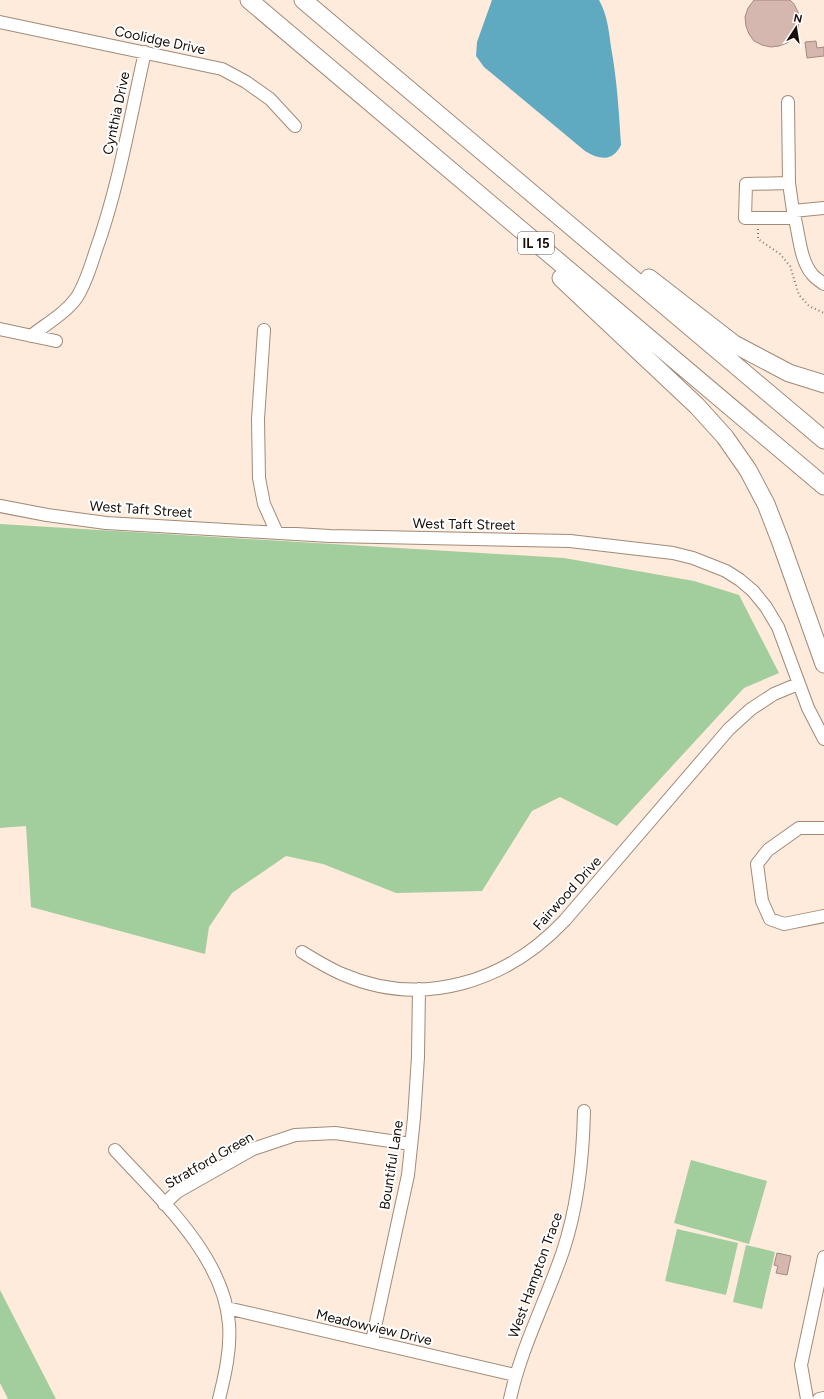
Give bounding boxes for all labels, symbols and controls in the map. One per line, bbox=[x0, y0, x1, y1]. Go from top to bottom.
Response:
north arrow bbox=[776, 8, 816, 48]
text: N bbox=[792, 11, 803, 26]
street label: Coolidge Drive bbox=[113, 23, 207, 58]
street label: Cynthia Drive bbox=[99, 70, 134, 156]
road number: IL 15 bbox=[518, 232, 554, 254]
street label: West Taft Street bbox=[89, 497, 193, 522]
street label: West Taft Street bbox=[412, 515, 516, 534]
street label: Fairwood Drive bbox=[530, 853, 605, 934]
street label: Bountiful Lane bbox=[376, 1119, 407, 1211]
street label: Stratford Green bbox=[162, 1128, 257, 1193]
street label: West Hampton Trace bbox=[505, 1210, 566, 1340]
street label: Meadowview Drive bbox=[314, 1306, 434, 1349]

